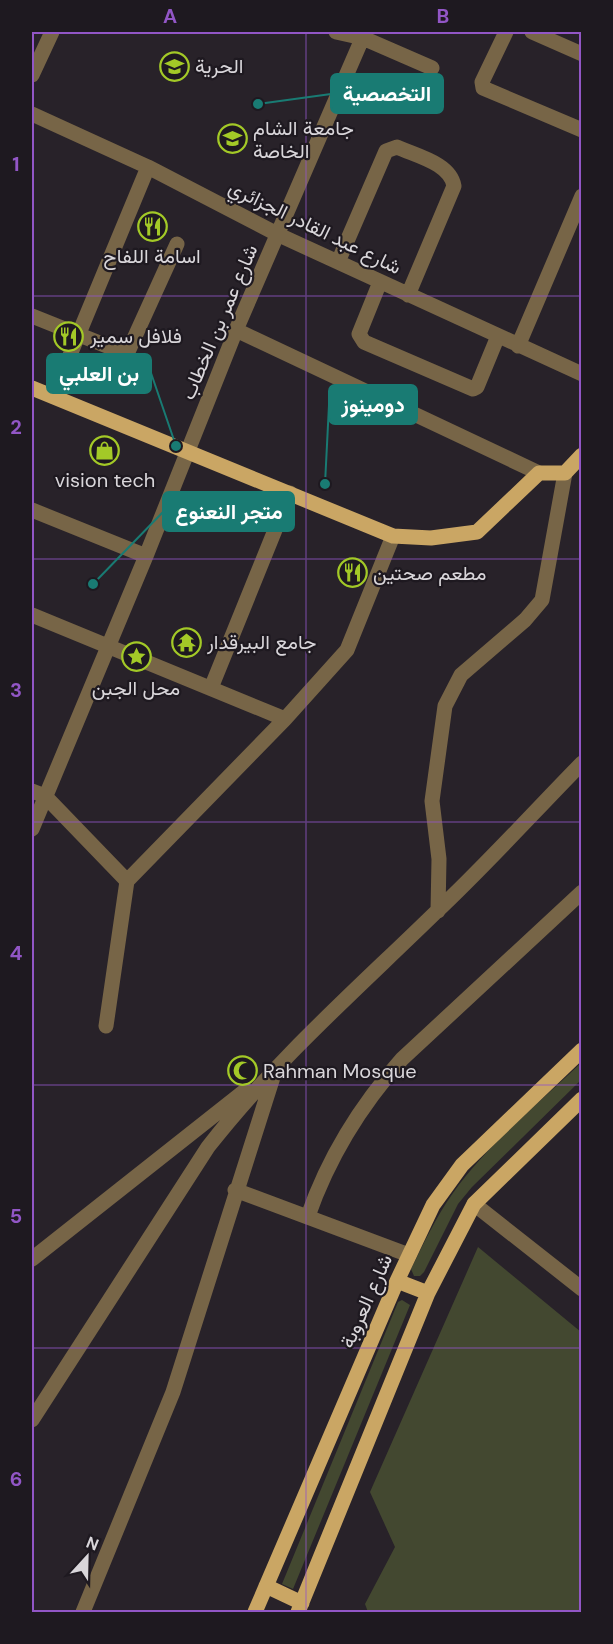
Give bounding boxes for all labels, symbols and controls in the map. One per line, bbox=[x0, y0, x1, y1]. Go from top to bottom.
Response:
text: A bbox=[163, 3, 177, 29]
text: B bbox=[437, 3, 449, 29]
school or university icon: الحرية bbox=[158, 50, 190, 82]
place label: الحرية bbox=[195, 53, 243, 79]
callout: التخصصية bbox=[331, 74, 443, 113]
text: التخصصية bbox=[343, 80, 431, 108]
place label: جامعة الشام الخاصة bbox=[253, 115, 354, 164]
school or university icon: جامعة الشام الخاصة bbox=[216, 123, 248, 155]
text: 1 bbox=[12, 151, 20, 177]
street label: شارع عبد القادر الجزائري bbox=[223, 174, 406, 284]
restaurant icon: اسامة اللفاح bbox=[136, 210, 168, 242]
street label: شارع عمر بن الخطاب bbox=[175, 240, 264, 404]
place label: اسامة اللفاح bbox=[103, 243, 201, 270]
restaurant icon: فلافل سمير bbox=[53, 320, 85, 352]
place label: فلافل سمير bbox=[89, 323, 182, 349]
callout: بن العلبي bbox=[47, 354, 151, 393]
text: بن العلبي bbox=[59, 360, 139, 391]
callout: دومينوز bbox=[329, 385, 417, 424]
text: دومينوز bbox=[340, 391, 405, 419]
text: 2 bbox=[10, 414, 22, 440]
shop icon: vision tech bbox=[89, 434, 121, 466]
place label: vision tech bbox=[55, 467, 155, 493]
callout: متجر النعنوع bbox=[163, 492, 294, 531]
text: متجر النعنوع bbox=[175, 498, 283, 526]
restaurant icon: مطعم صحتين bbox=[336, 557, 368, 589]
place label: مطعم صحتين bbox=[373, 560, 487, 586]
temple icon: جامع البيرقدار bbox=[170, 626, 202, 658]
place label: جامع البيرقدار bbox=[206, 629, 317, 656]
place icon: محل الجبن bbox=[120, 641, 152, 673]
place label: محل الجبن bbox=[92, 675, 180, 701]
text: 3 bbox=[10, 677, 22, 703]
text: 4 bbox=[10, 940, 23, 966]
mosque icon: Rahman Mosque bbox=[226, 1055, 258, 1087]
place label: Rahman Mosque bbox=[263, 1058, 417, 1084]
text: 5 bbox=[10, 1203, 22, 1229]
street label: شارع العروبة bbox=[334, 1250, 399, 1352]
text: 6 bbox=[10, 1466, 22, 1492]
north arrow bbox=[57, 1527, 117, 1587]
text: N bbox=[83, 1532, 102, 1555]

